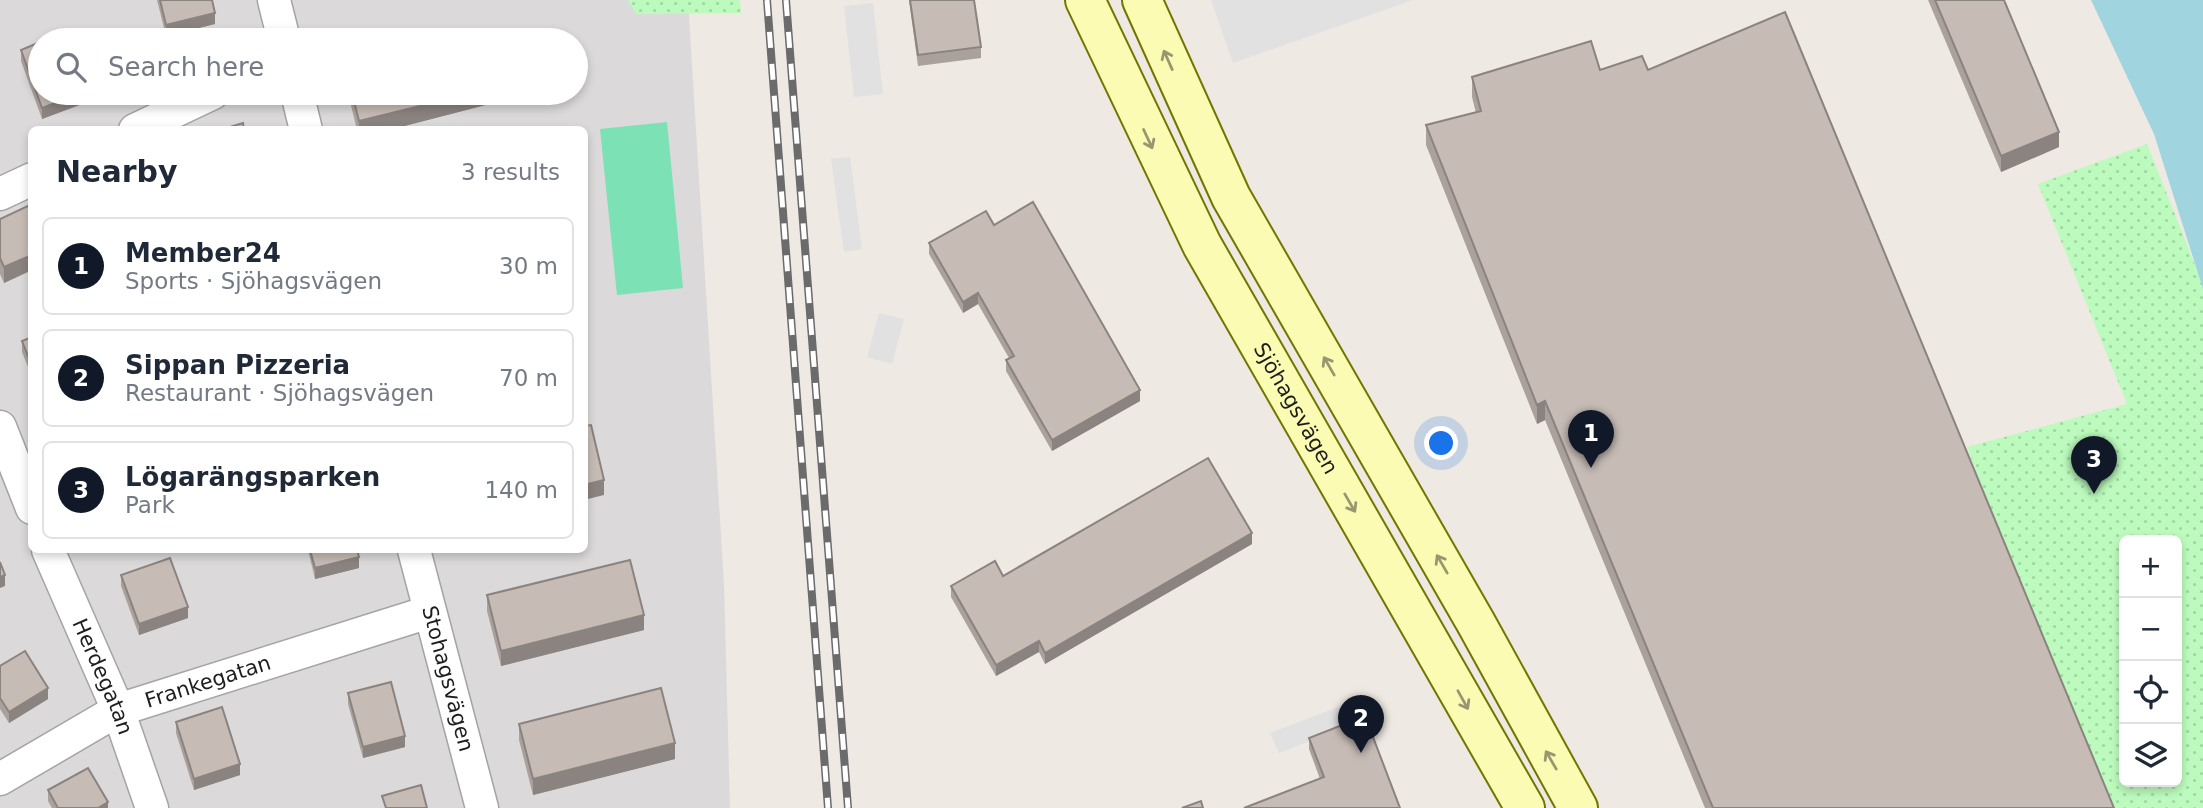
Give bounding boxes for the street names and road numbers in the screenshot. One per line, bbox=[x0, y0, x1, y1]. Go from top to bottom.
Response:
street label: Sjöhagsvägen bbox=[1249, 339, 1343, 478]
street label: Stohagsvägen bbox=[417, 603, 479, 754]
street label: Herdegatan bbox=[67, 615, 138, 738]
street label: Frankegatan bbox=[142, 651, 274, 713]

